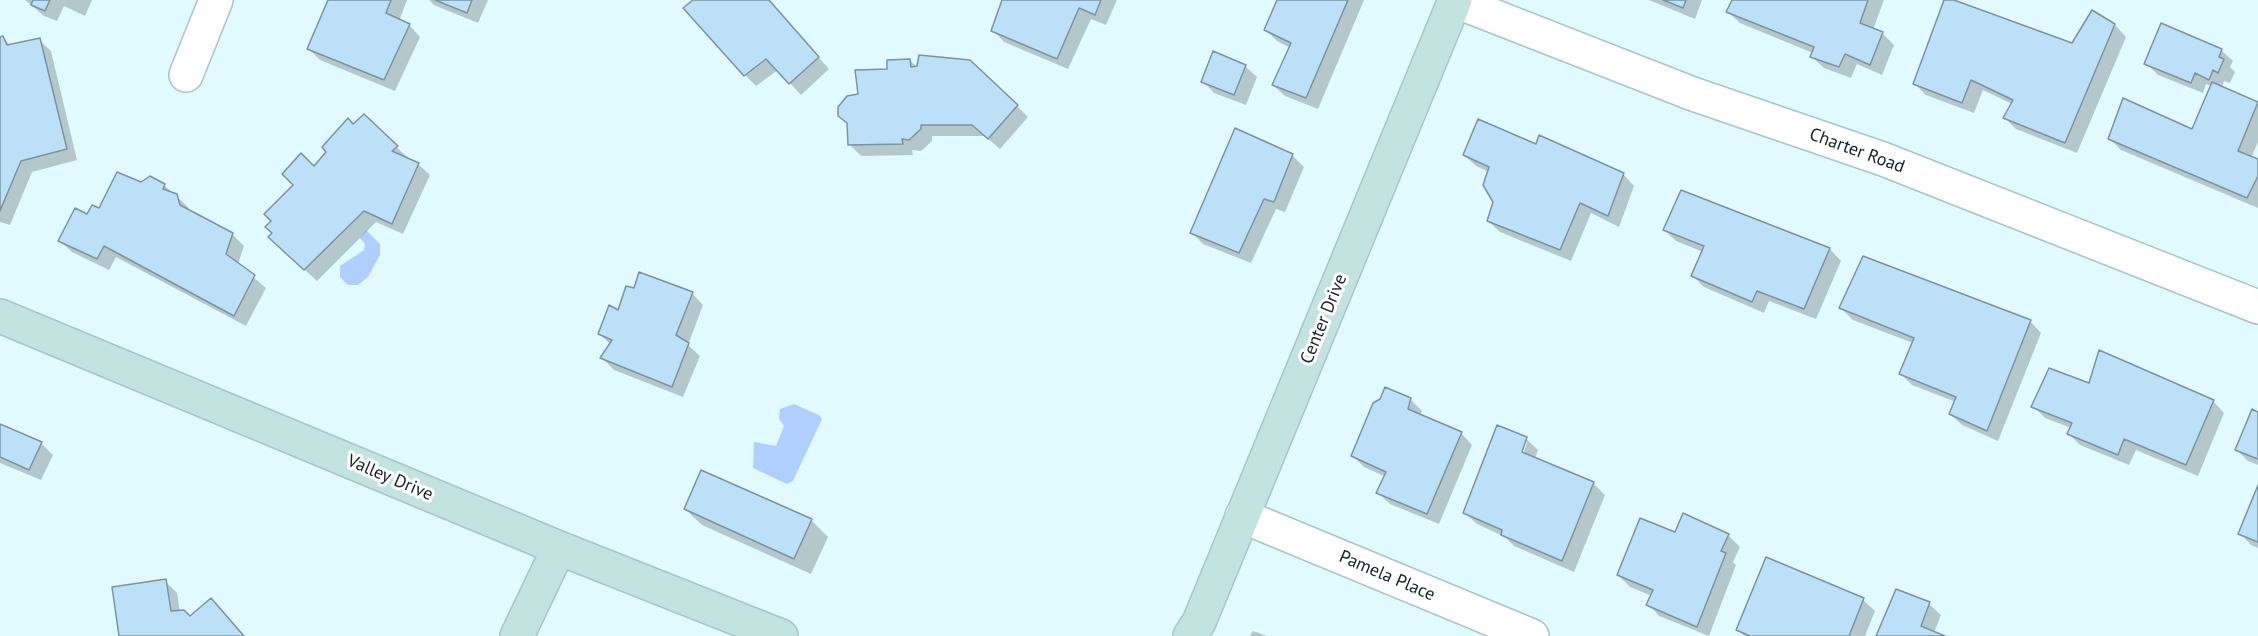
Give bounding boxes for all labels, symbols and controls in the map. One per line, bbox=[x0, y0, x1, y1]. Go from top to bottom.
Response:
street label: Charter Road bbox=[1806, 124, 1908, 178]
street label: Center Drive bbox=[1296, 271, 1352, 367]
street label: Valley Drive bbox=[344, 450, 436, 506]
street label: Pamela Place bbox=[1336, 546, 1438, 606]

